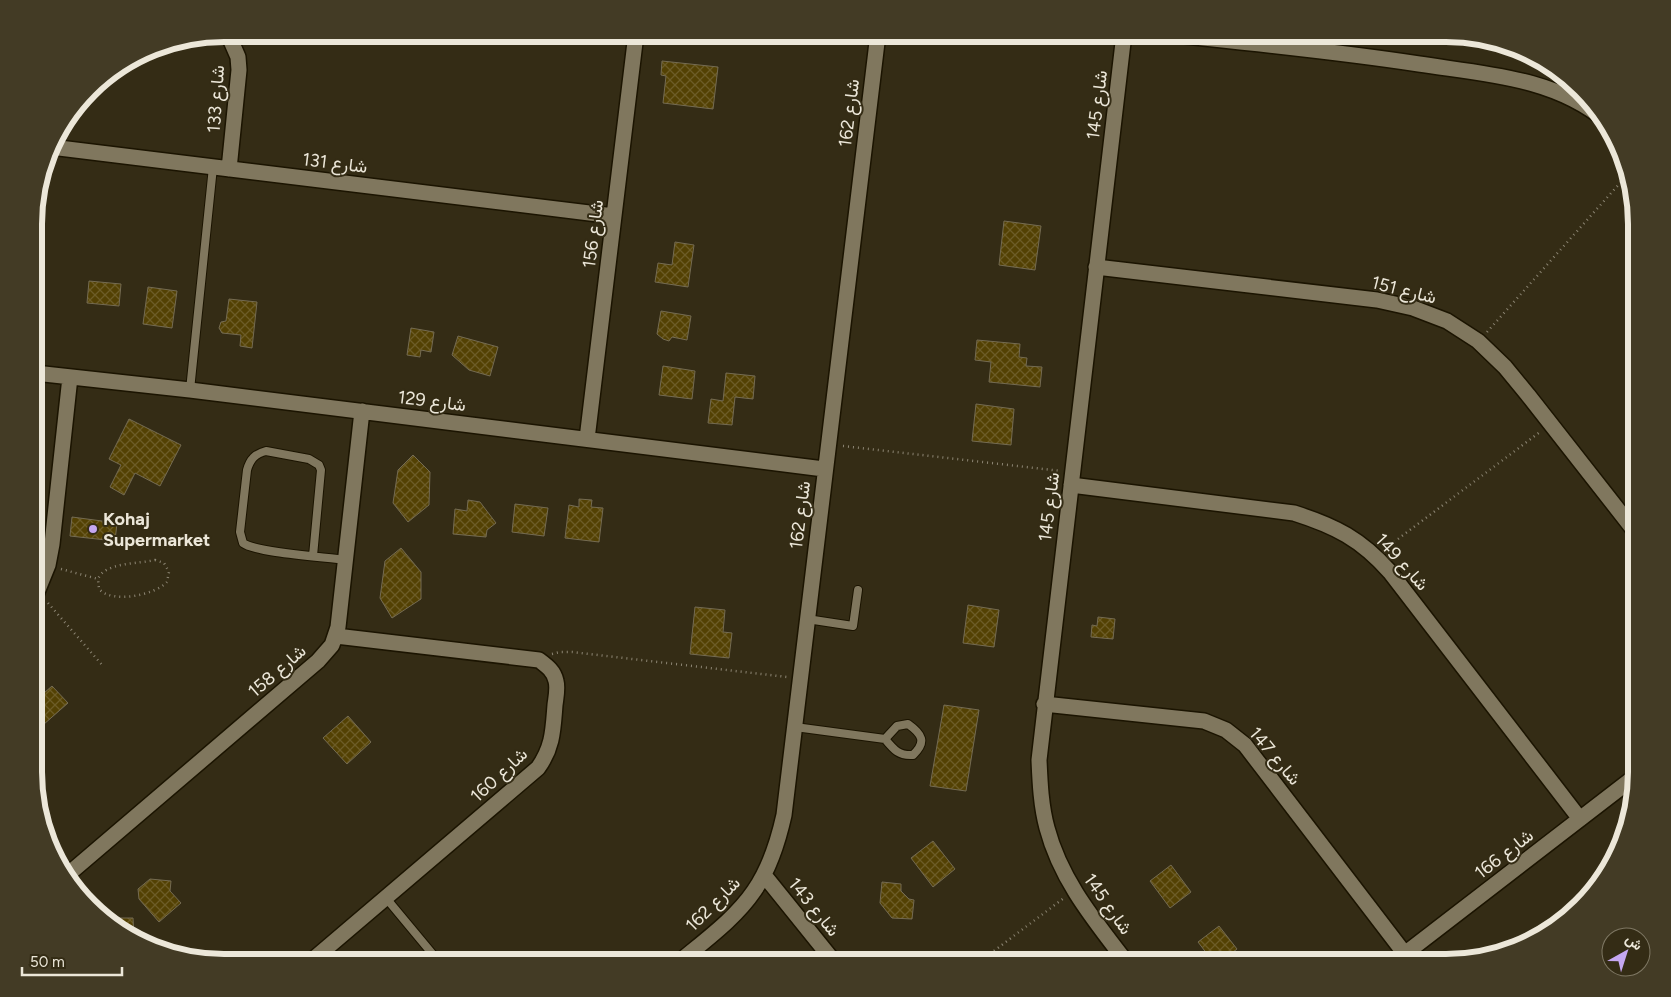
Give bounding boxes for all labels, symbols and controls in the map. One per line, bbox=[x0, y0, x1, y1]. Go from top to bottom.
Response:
street label: شارع 133 bbox=[203, 64, 230, 134]
street label: شارع 145 bbox=[1082, 69, 1113, 141]
street label: شارع 162 bbox=[834, 78, 865, 148]
street label: شارع 131 bbox=[301, 148, 369, 179]
street label: شارع 156 bbox=[578, 199, 609, 270]
street label: شارع 151 bbox=[1369, 271, 1439, 310]
street label: شارع 129 bbox=[397, 386, 467, 417]
street label: شارع 145 bbox=[1034, 471, 1065, 543]
street label: شارع 162 bbox=[785, 480, 816, 550]
place label: Kohaj Supermarket bbox=[103, 508, 210, 551]
marker: Kohaj Supermarket bbox=[87, 523, 99, 535]
street label: شارع 149 bbox=[1370, 529, 1433, 596]
street label: شارع 158 bbox=[244, 640, 311, 703]
street label: شارع 147 bbox=[1244, 723, 1306, 790]
street label: شارع 160 bbox=[466, 743, 533, 808]
street label: شارع 166 bbox=[1470, 824, 1538, 885]
street label: شارع 145 bbox=[1078, 869, 1137, 939]
street label: شارع 162 bbox=[681, 872, 746, 937]
street label: شارع 143 bbox=[783, 873, 844, 941]
north arrow bbox=[1601, 927, 1651, 977]
text: ش bbox=[1622, 930, 1646, 954]
scale bar bbox=[22, 944, 122, 976]
text: 50 m bbox=[30, 953, 65, 971]

